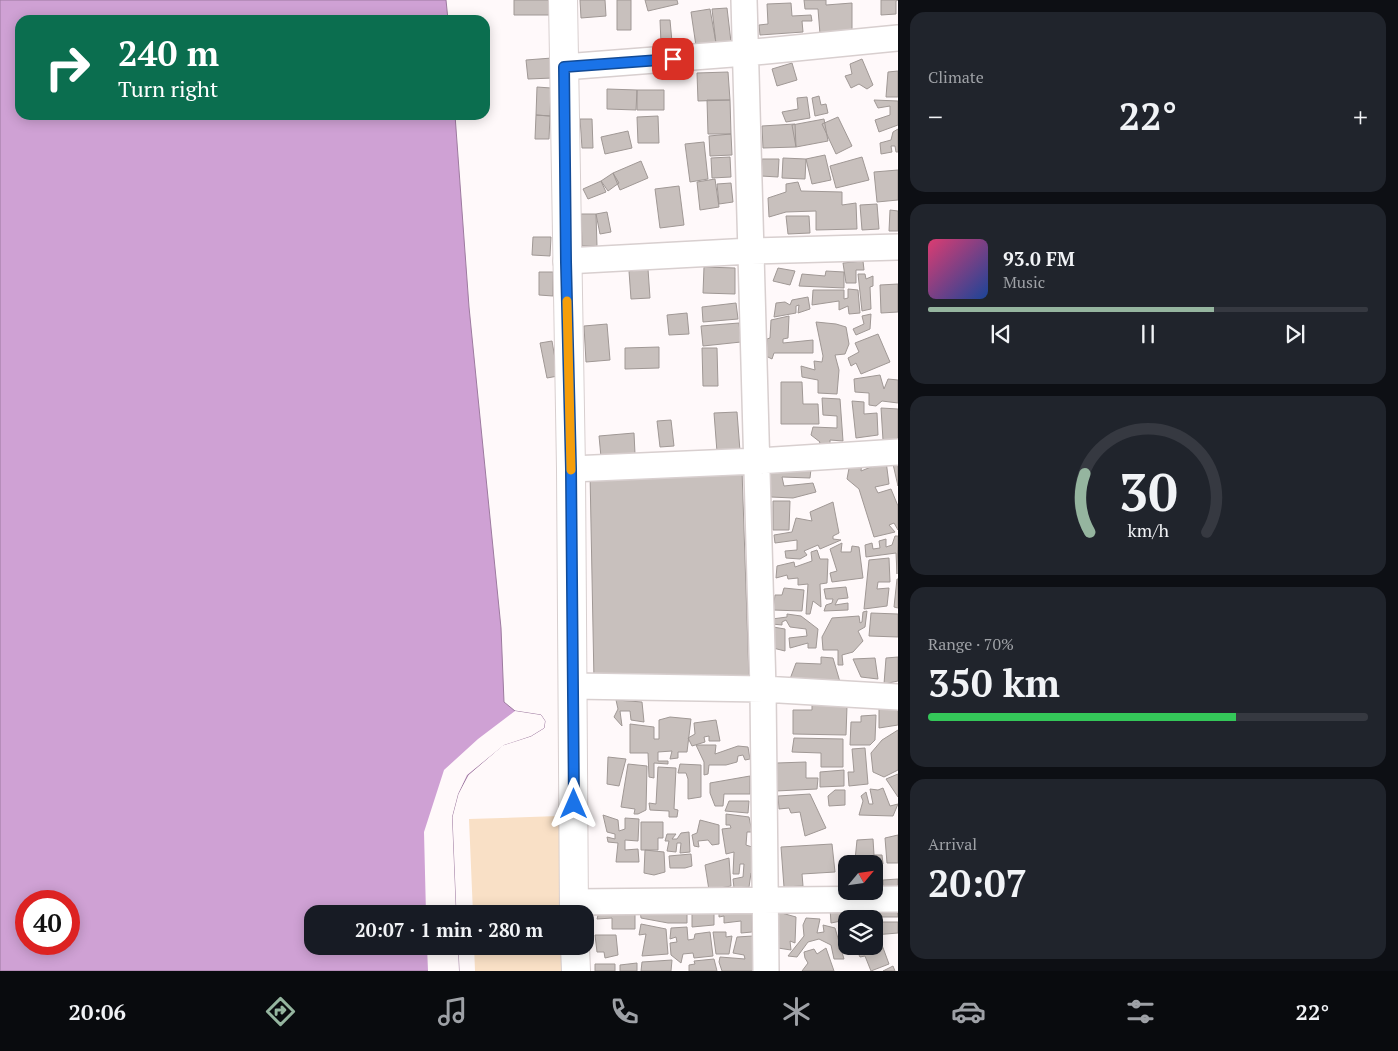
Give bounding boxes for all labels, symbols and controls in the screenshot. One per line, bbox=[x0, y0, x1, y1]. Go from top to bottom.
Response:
text: 240 m bbox=[118, 30, 219, 76]
icon: right bbox=[35, 35, 100, 100]
pin bbox=[652, 38, 694, 80]
icon: arrive bbox=[659, 45, 687, 73]
text: Climate bbox=[928, 66, 984, 88]
text: Turn right bbox=[118, 74, 218, 103]
text: 22° bbox=[1119, 91, 1177, 141]
text: − bbox=[928, 98, 943, 135]
text: + bbox=[1353, 98, 1368, 135]
text: 93.0 FM bbox=[1003, 246, 1075, 271]
text: Music bbox=[1003, 271, 1045, 293]
icon: previous bbox=[987, 320, 1015, 348]
icon: pause bbox=[1134, 320, 1162, 348]
icon: next bbox=[1281, 320, 1309, 348]
text: 30 bbox=[1119, 457, 1177, 526]
text: km/h bbox=[1127, 518, 1169, 542]
text: Range · 70% bbox=[928, 633, 1014, 655]
text: 350 km bbox=[928, 658, 1060, 708]
position arrow bbox=[547, 777, 599, 829]
text: Arrival bbox=[928, 833, 977, 855]
north arrow bbox=[838, 855, 882, 900]
map controls bbox=[838, 855, 883, 955]
text: 20:07 bbox=[928, 858, 1027, 908]
speed limit sign: 40 bbox=[15, 890, 80, 955]
button: layers bbox=[838, 910, 883, 955]
text: 20:07 · 1 min · 280 m bbox=[355, 917, 543, 942]
icon: directions bbox=[263, 994, 298, 1029]
icon: music bbox=[435, 994, 470, 1029]
icon: phone bbox=[607, 994, 642, 1029]
icon: climate bbox=[779, 994, 814, 1029]
icon: car bbox=[951, 994, 986, 1029]
icon: filters bbox=[1123, 994, 1158, 1029]
text: 20:06 bbox=[69, 997, 126, 1026]
text: 22° bbox=[1295, 997, 1329, 1026]

